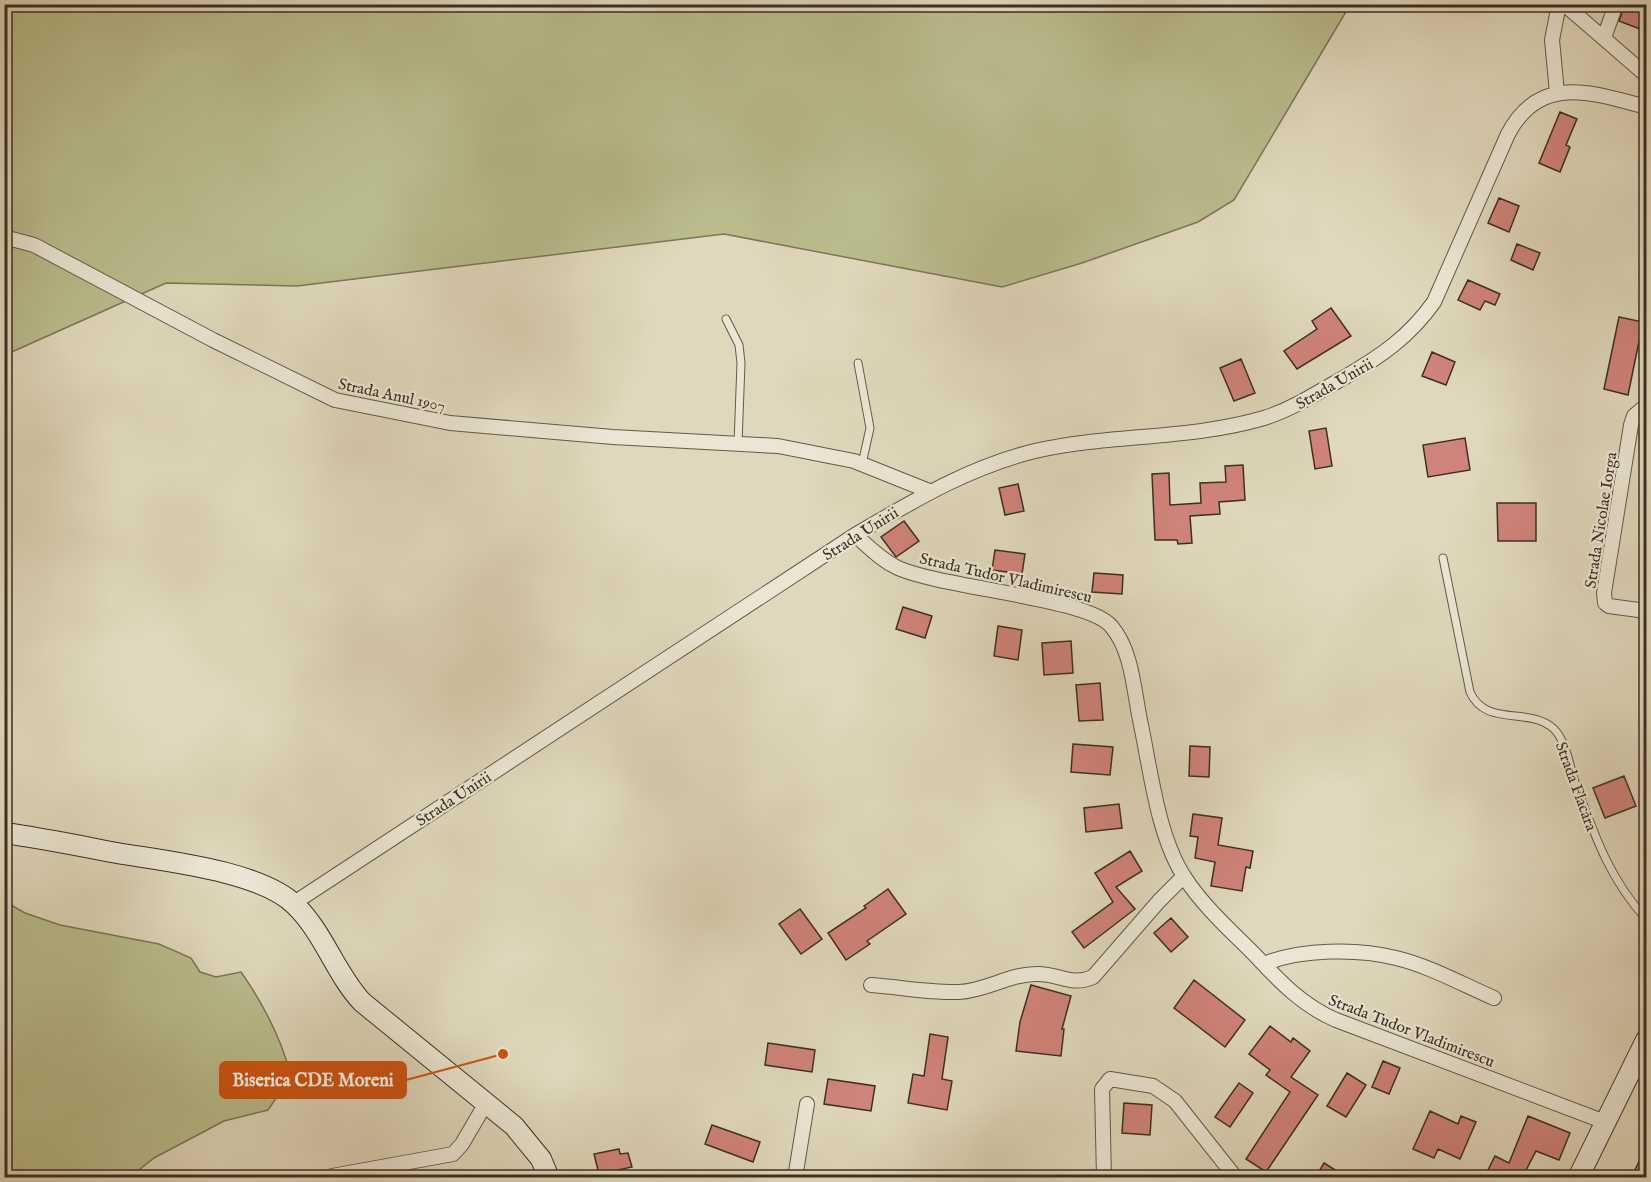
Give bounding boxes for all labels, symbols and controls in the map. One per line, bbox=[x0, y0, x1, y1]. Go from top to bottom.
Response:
street label: Strada Unirii bbox=[1293, 355, 1377, 415]
street label: Strada Anul 1907 bbox=[336, 375, 447, 417]
street label: Strada Nicolae Iorga bbox=[1581, 451, 1623, 590]
street label: Strada Unirii bbox=[819, 503, 903, 566]
street label: Strada Tudor Vladimirescu bbox=[917, 549, 1094, 609]
street label: Strada Flacăra bbox=[1550, 739, 1601, 834]
street label: Strada Unirii bbox=[413, 768, 496, 831]
street label: Strada Tudor Vladimirescu bbox=[1325, 991, 1497, 1073]
callout: Biserica CDE Moreni bbox=[220, 1062, 406, 1098]
text: Biserica CDE Moreni bbox=[232, 1070, 394, 1093]

